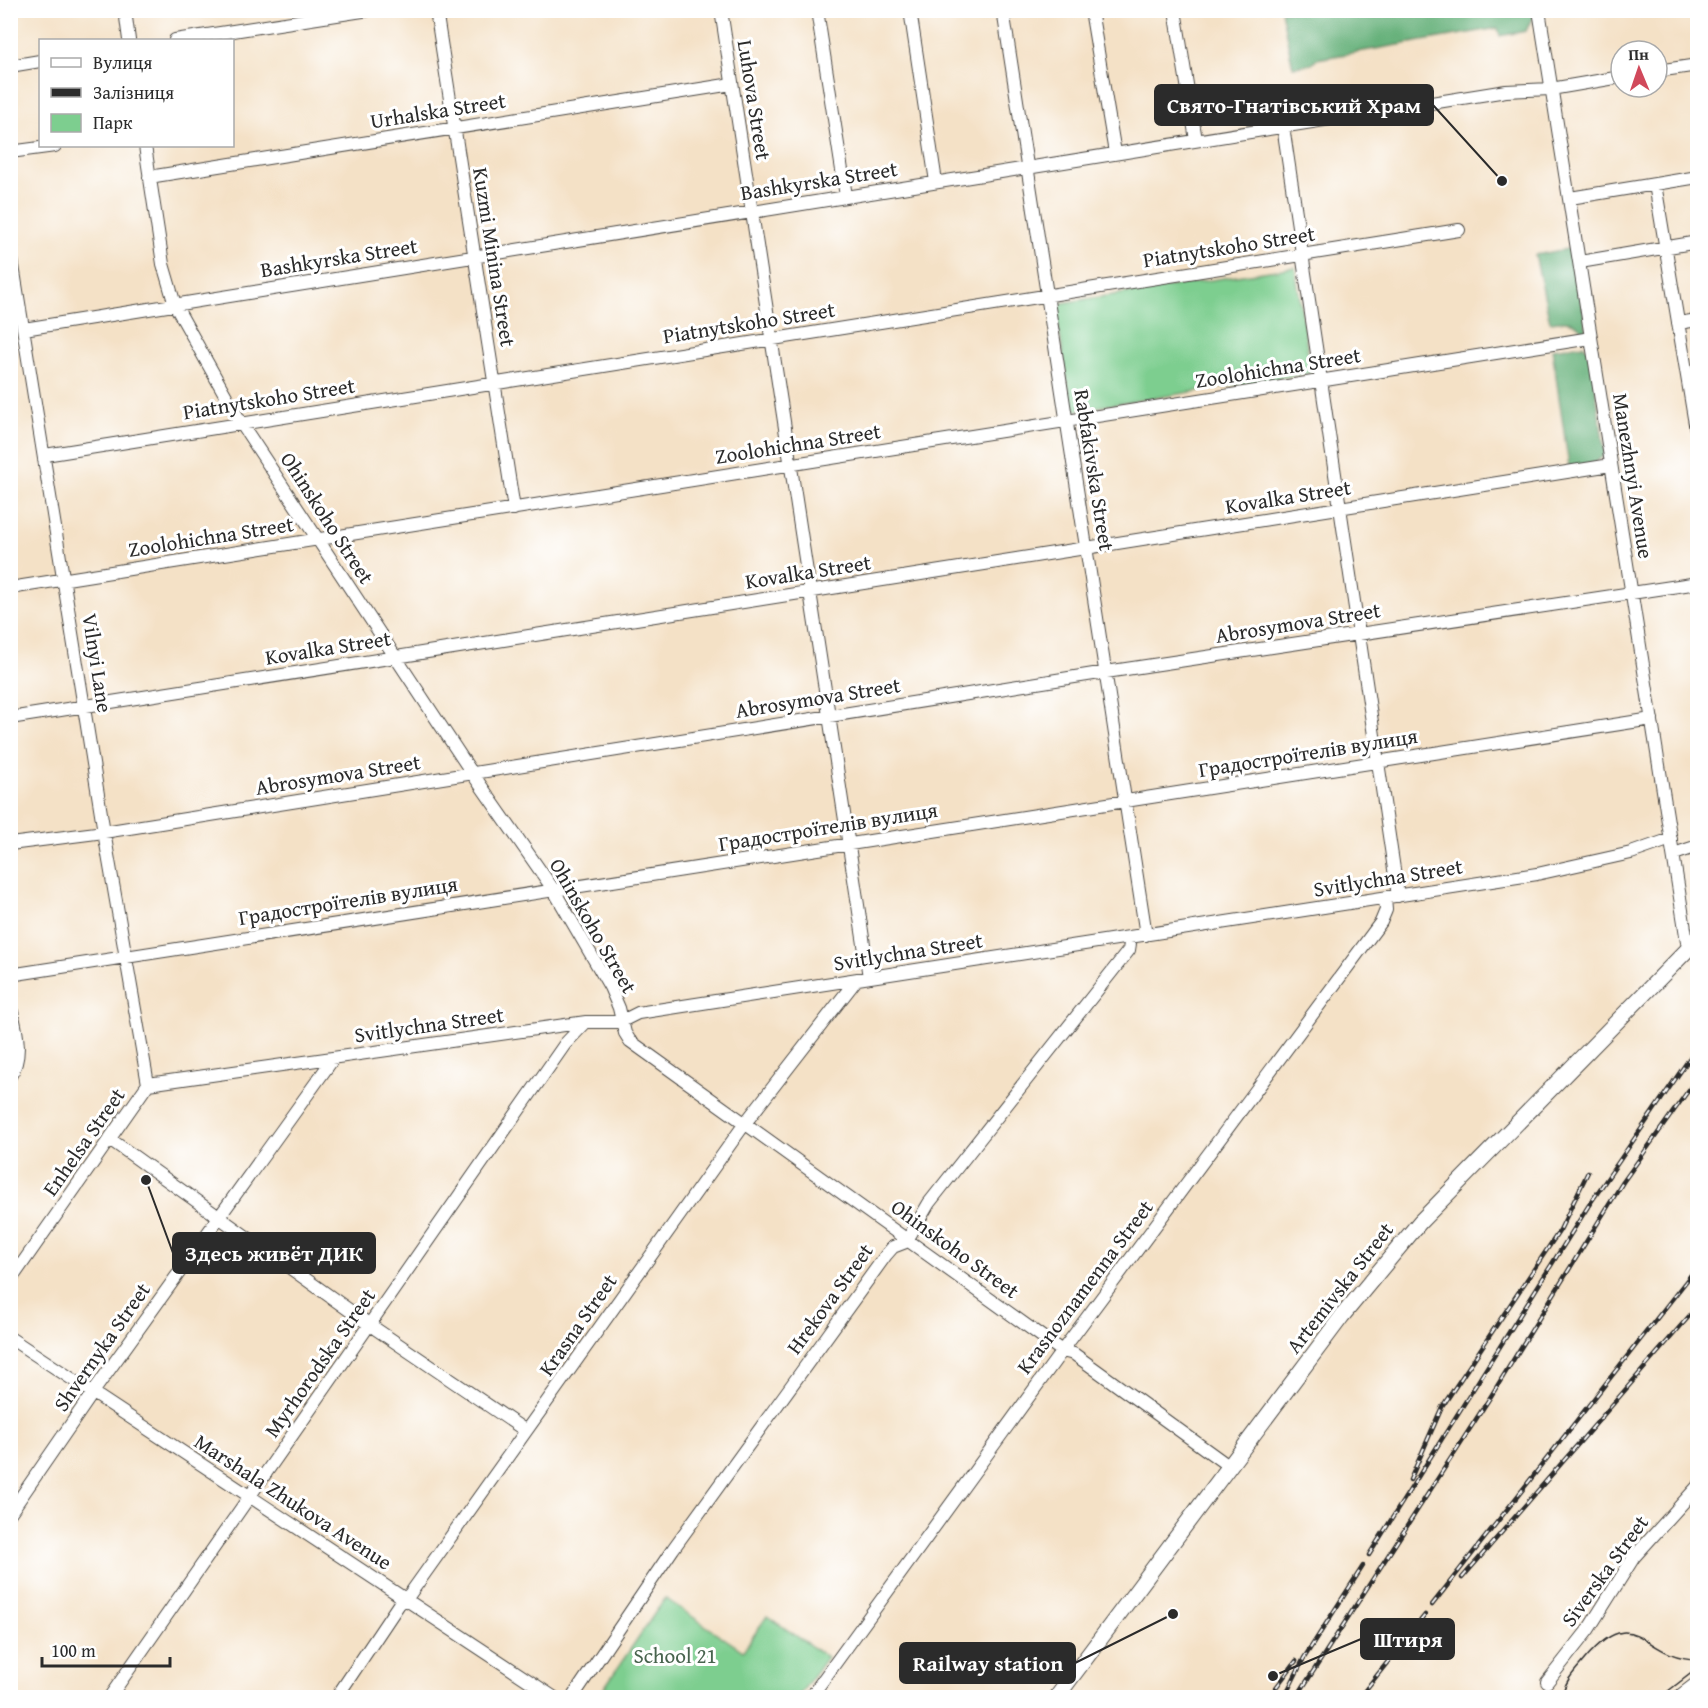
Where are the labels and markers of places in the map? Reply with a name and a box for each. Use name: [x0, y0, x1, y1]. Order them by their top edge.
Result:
callout: Свято-Гнатівський Храм: [1155, 85, 1433, 125]
callout: Здесь живёт ДИК: [173, 1233, 375, 1273]
callout: Штиря: [1361, 1619, 1454, 1659]
callout: Railway station: [900, 1643, 1075, 1683]

